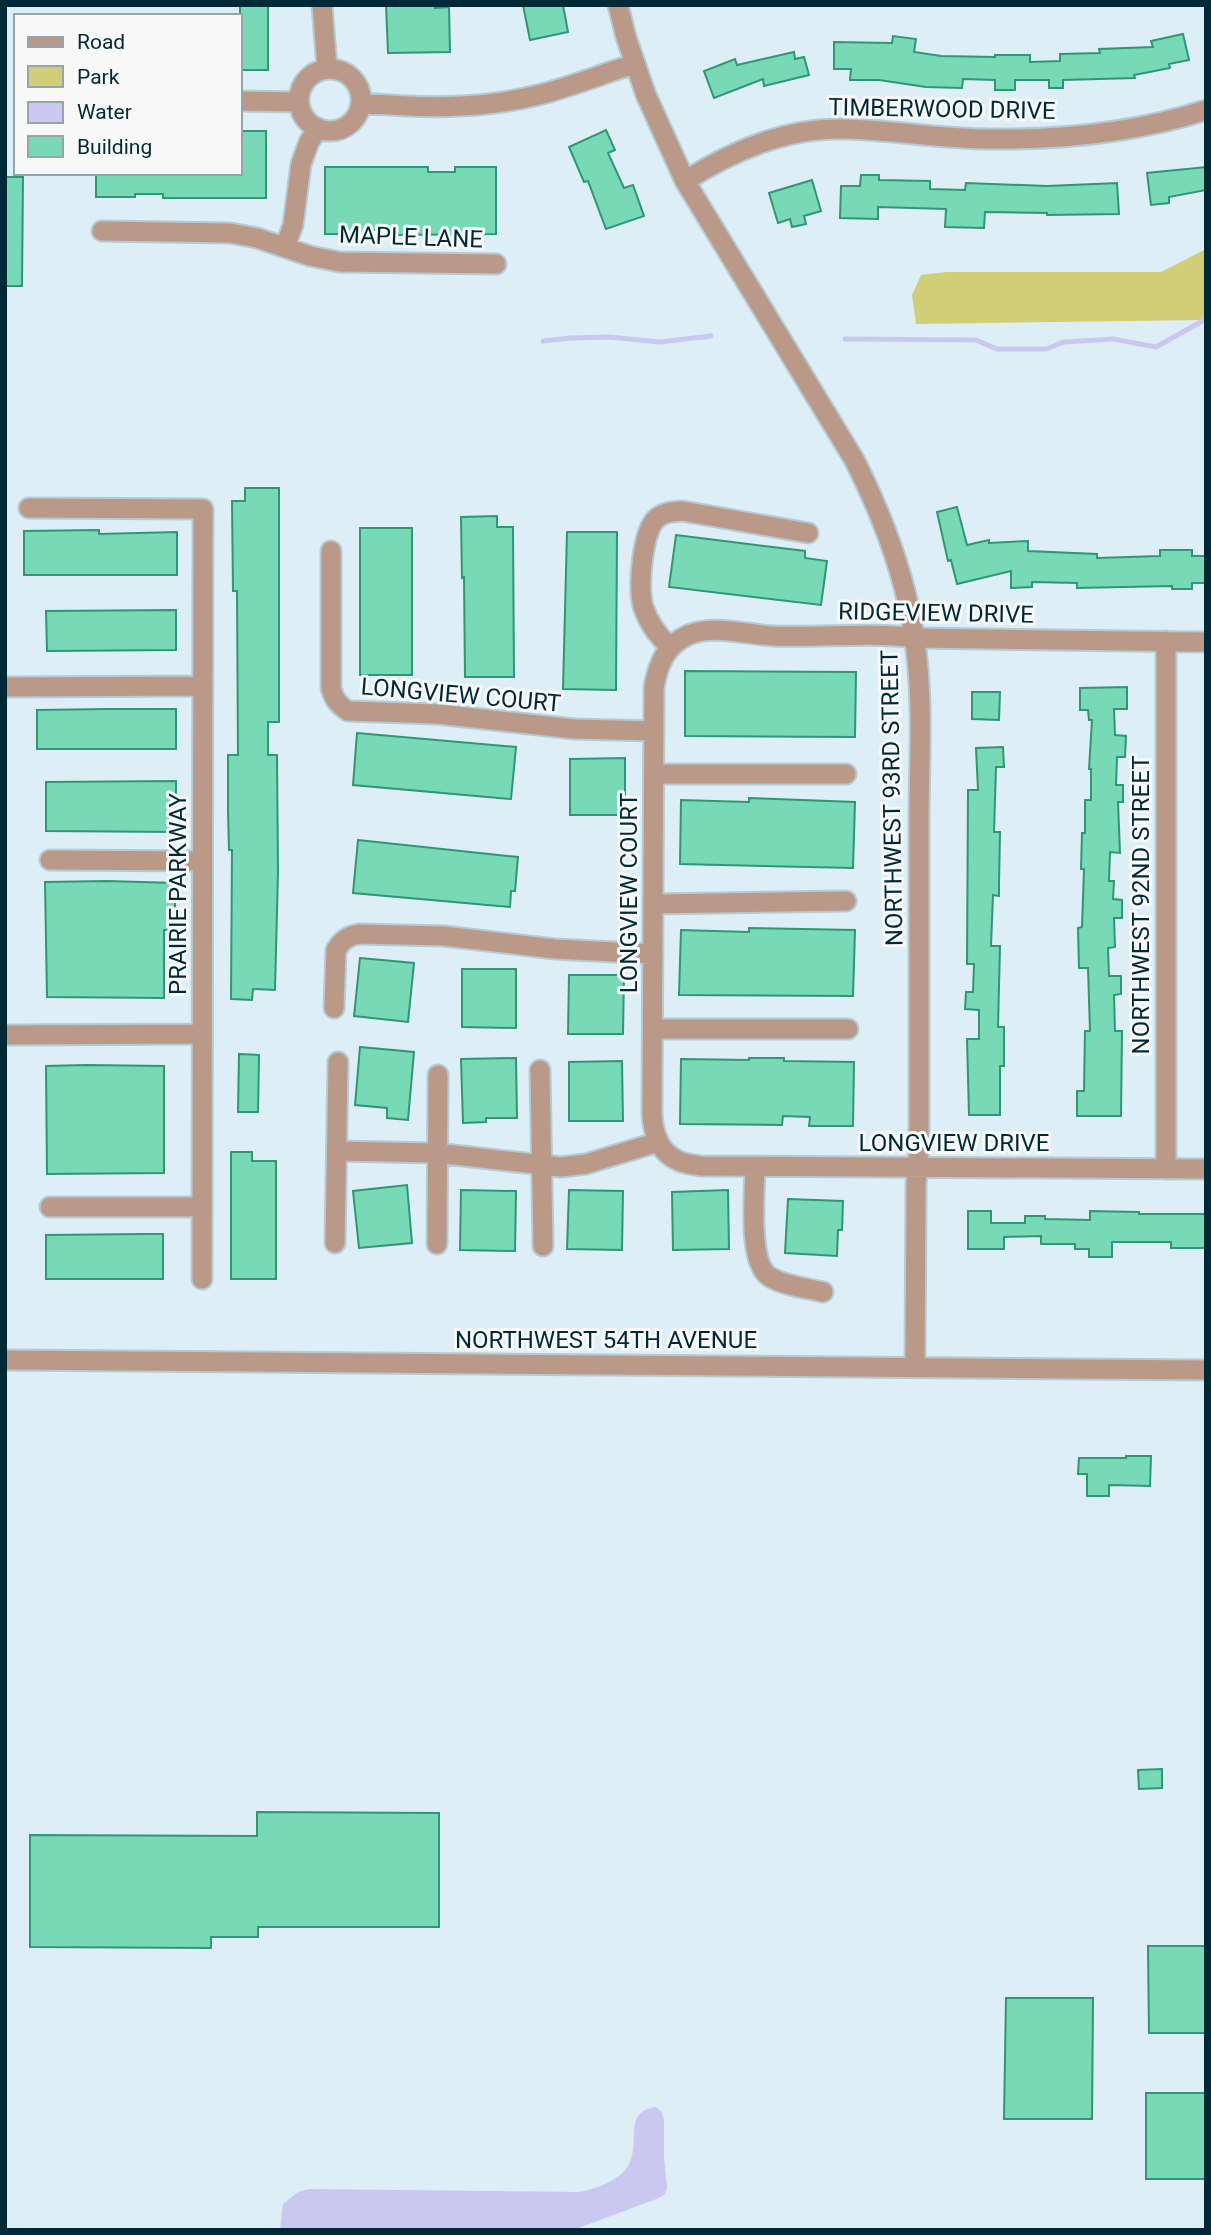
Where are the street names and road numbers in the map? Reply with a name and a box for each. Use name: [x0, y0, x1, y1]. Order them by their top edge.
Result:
street label: TIMBERWOOD DRIVE: [828, 93, 1056, 125]
street label: MAPLE LANE: [339, 220, 483, 254]
street label: RIDGEVIEW DRIVE: [838, 597, 1034, 629]
street label: NORTHWEST 93RD STREET: [875, 649, 909, 947]
street label: LONGVIEW COURT: [360, 672, 562, 718]
street label: NORTHWEST 92ND STREET: [1127, 756, 1155, 1054]
street label: PRAIRIE PARKWAY: [164, 793, 192, 995]
street label: LONGVIEW COURT: [615, 793, 643, 993]
street label: LONGVIEW DRIVE: [859, 1129, 1049, 1157]
street label: NORTHWEST 54TH AVENUE: [455, 1326, 757, 1354]

